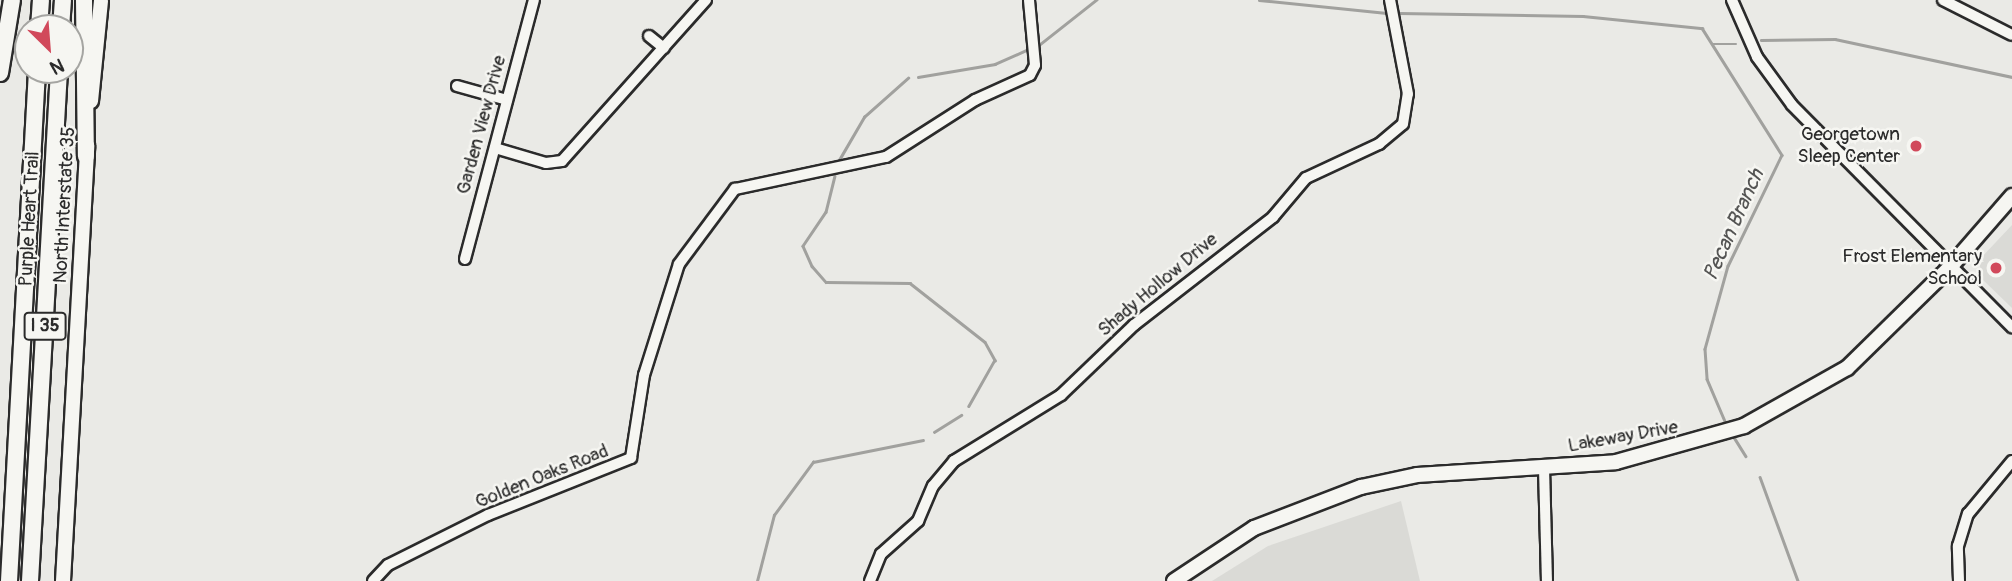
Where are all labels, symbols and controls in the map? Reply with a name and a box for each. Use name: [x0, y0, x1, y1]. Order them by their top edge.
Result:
north arrow: [14, 14, 84, 84]
text: N: [46, 53, 68, 80]
street label: Garden View Drive: [453, 53, 511, 197]
place label: Georgetown Sleep Center: [1797, 124, 1900, 168]
street label: North Interstate 35: [50, 126, 80, 284]
marker: Georgetown Sleep Center: [1906, 136, 1926, 156]
street label: Purple Heart Trail: [15, 151, 45, 287]
water label: Pecan Branch: [1698, 165, 1770, 285]
street label: Shady Hollow Drive: [1094, 228, 1222, 342]
place label: Frost Elementary School: [1842, 246, 1982, 290]
marker: Frost Elementary School: [1988, 260, 2004, 276]
road number: I 35: [22, 312, 68, 340]
street label: Lakeway Drive: [1566, 416, 1680, 458]
street label: Golden Oaks Road: [472, 440, 612, 514]

